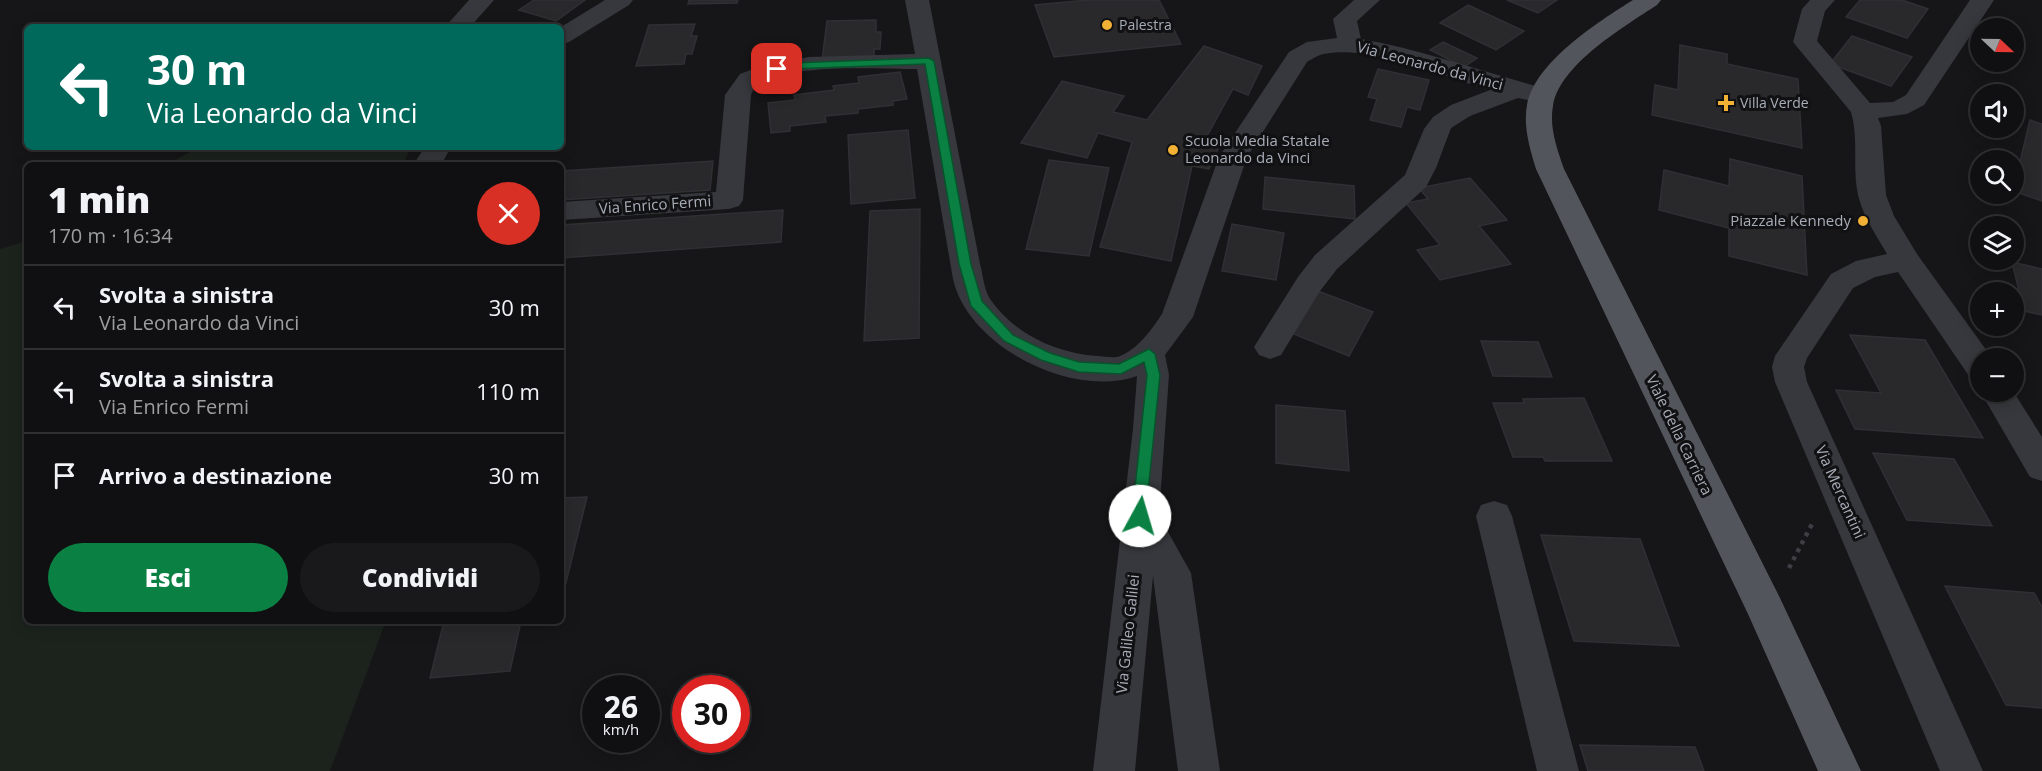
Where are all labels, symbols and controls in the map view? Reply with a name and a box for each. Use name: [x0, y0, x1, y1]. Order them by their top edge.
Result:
place label: Palestra: [1119, 15, 1172, 34]
marker: Palestra: [1100, 18, 1114, 32]
north arrow: [1970, 18, 2024, 72]
map controls: [1970, 18, 2024, 402]
street label: Via Leonardo da Vinci: [1355, 36, 1505, 94]
text: 30 m: [147, 40, 247, 97]
pin: [751, 43, 802, 94]
icon: left: [48, 48, 126, 126]
icon: arrive: [760, 52, 793, 85]
button: sound: [1970, 84, 2024, 138]
place label: Villa Verde: [1740, 93, 1809, 112]
text: Via Leonardo da Vinci: [147, 94, 418, 131]
marker: Villa Verde: [1717, 94, 1735, 112]
place label: Scuola Media Statale Leonardo da Vinci: [1185, 130, 1330, 167]
marker: Scuola Media Statale Leonardo da Vinci: [1166, 143, 1180, 157]
button: search: [1970, 150, 2024, 204]
text: 1 min: [48, 175, 150, 224]
button: close: [477, 182, 540, 245]
street label: Via Enrico Fermi: [598, 190, 712, 218]
place label: Piazzale Kennedy: [1730, 210, 1851, 230]
marker: Piazzale Kennedy: [1856, 214, 1870, 228]
button: layers: [1970, 216, 2024, 270]
text: 170 m · 16:34: [48, 222, 173, 249]
text: Svolta a sinistra: [99, 279, 274, 309]
button: +: [1970, 282, 2024, 336]
icon: left: [48, 291, 81, 324]
text: 30 m: [489, 292, 540, 322]
text: Via Leonardo da Vinci: [99, 309, 299, 336]
button: −: [1970, 348, 2024, 402]
text: Svolta a sinistra: [99, 363, 274, 393]
street label: Viale della Carriera: [1642, 371, 1718, 498]
icon: left: [48, 375, 81, 408]
text: 110 m: [476, 376, 540, 406]
text: Via Enrico Fermi: [99, 393, 249, 420]
street label: Via Mercantini: [1811, 442, 1870, 541]
icon: arrive: [48, 459, 81, 492]
text: Arrivo a destinazione: [99, 460, 332, 490]
text: 30 m: [489, 460, 540, 490]
position arrow: [1108, 484, 1172, 548]
button: Esci: [48, 543, 288, 612]
button: Condividi: [300, 543, 540, 612]
street label: Via Galileo Galilei: [1111, 573, 1143, 694]
speed limit sign: 30: [672, 675, 750, 753]
text: 26: [604, 686, 638, 727]
text: km/h: [603, 719, 639, 739]

